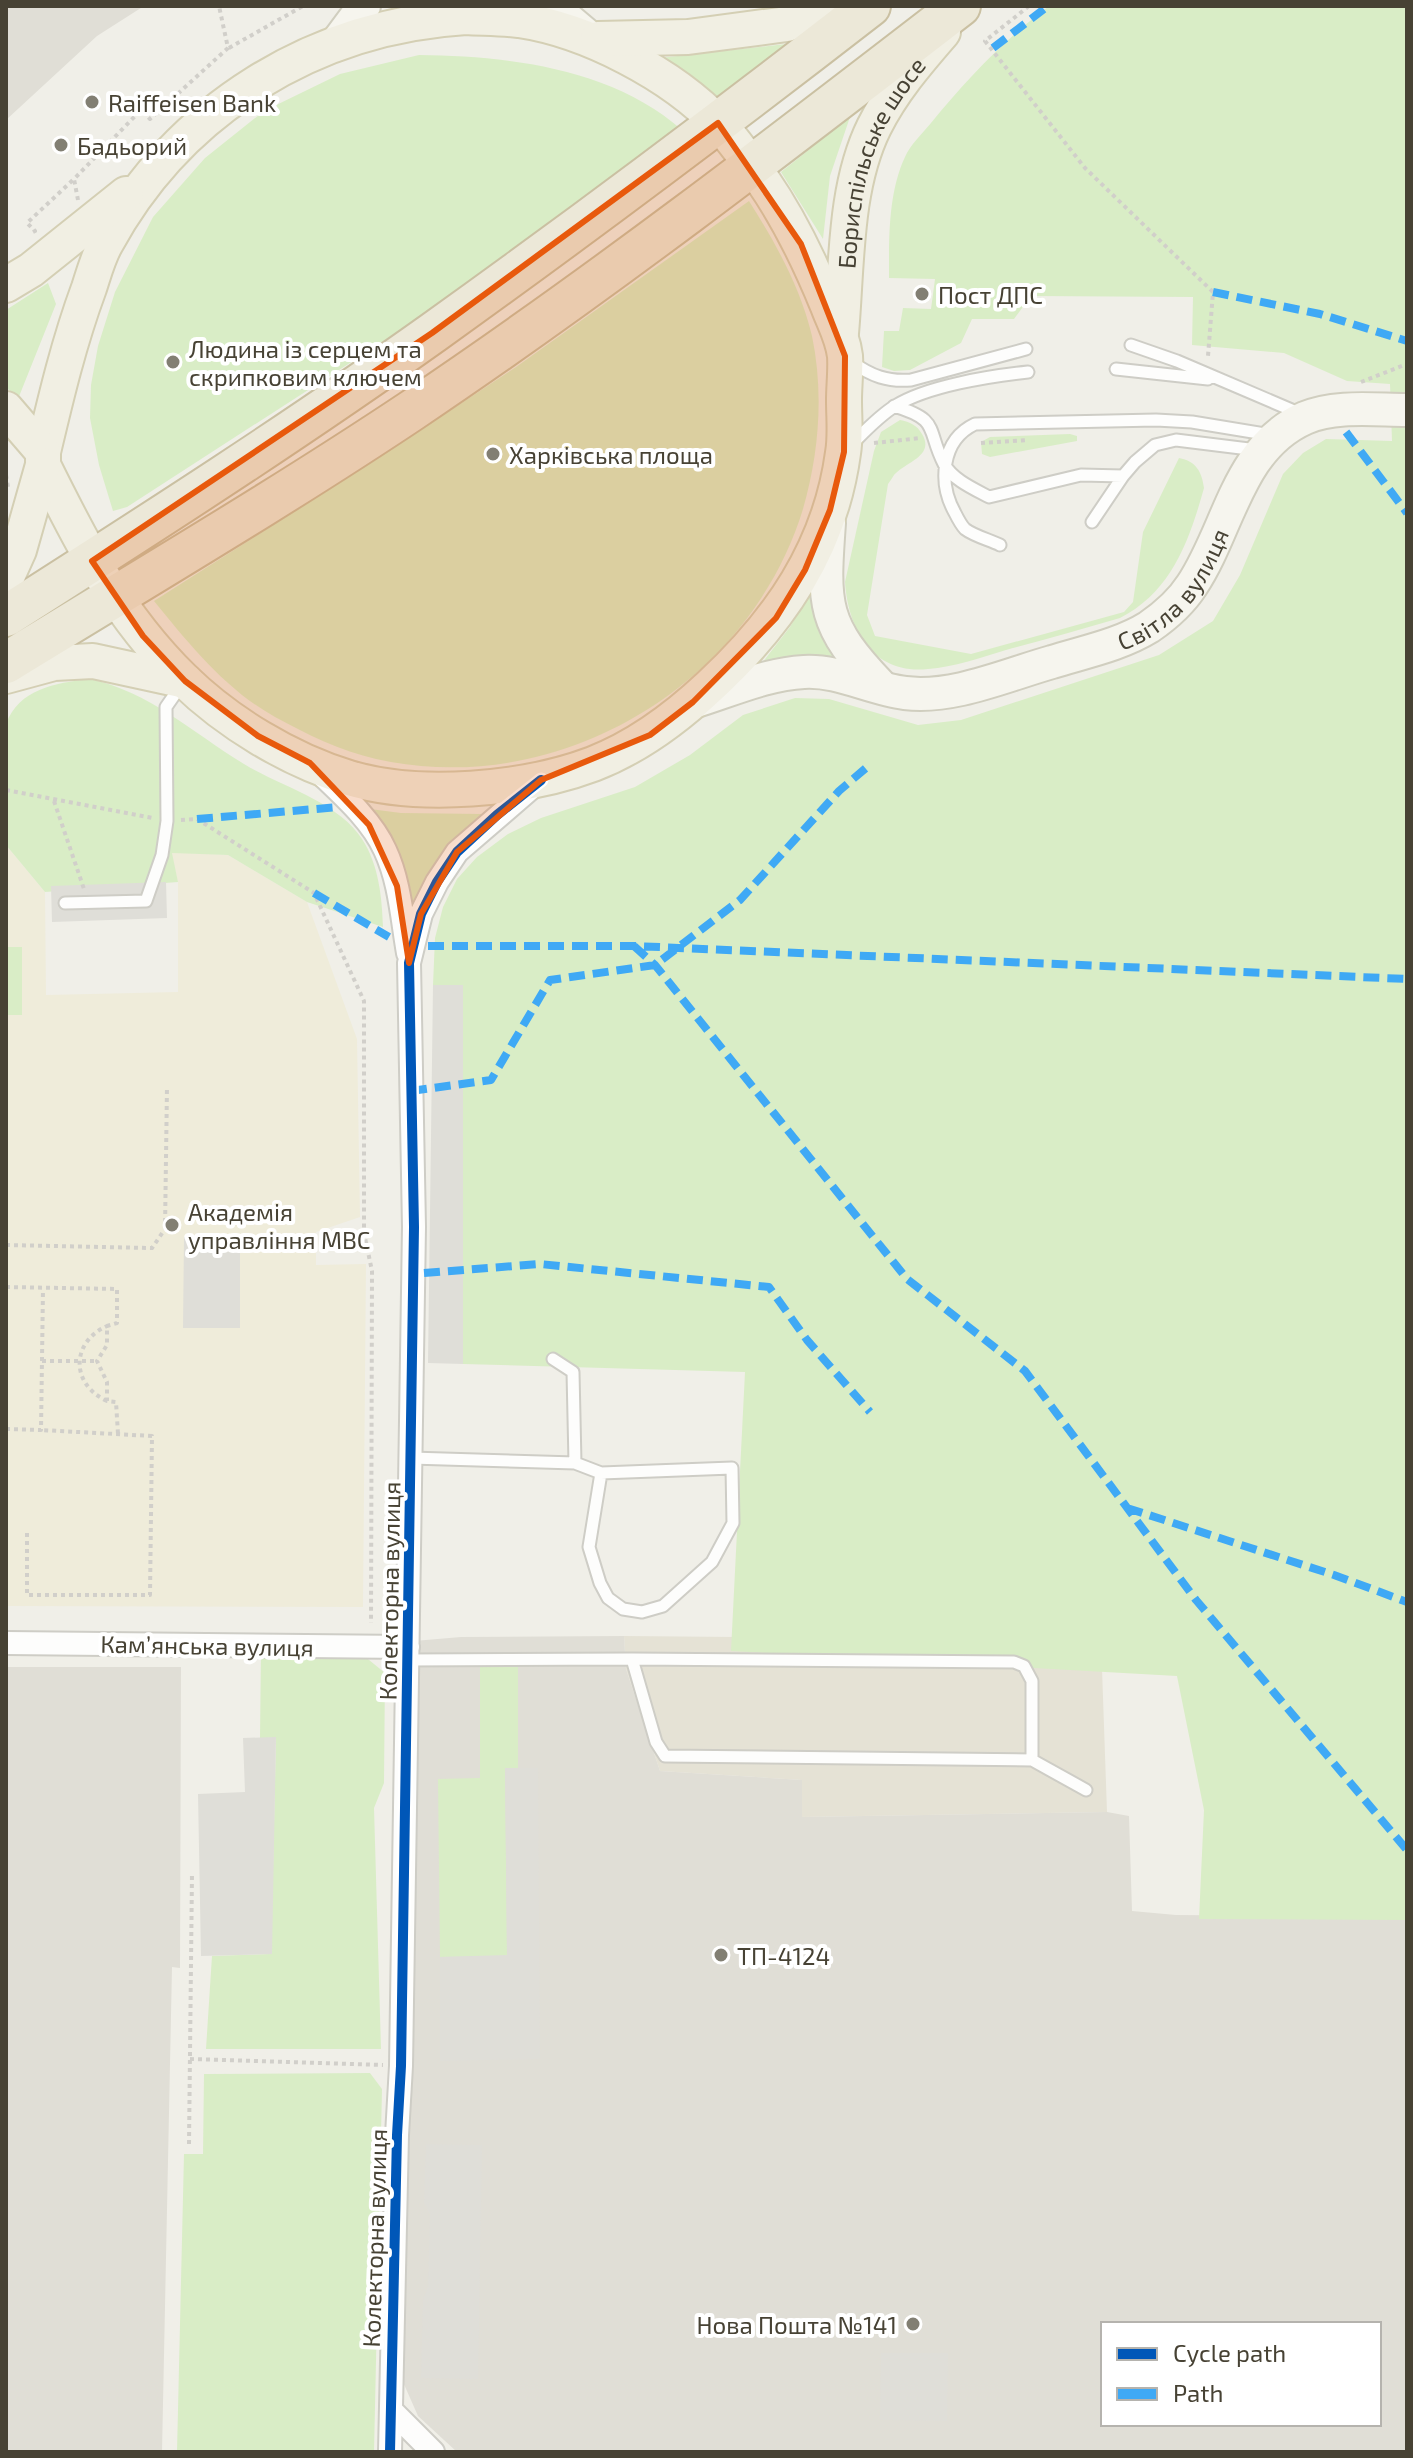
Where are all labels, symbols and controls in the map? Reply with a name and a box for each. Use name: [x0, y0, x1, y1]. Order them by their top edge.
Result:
street label: Бориспільське шосе: [831, 51, 931, 269]
place label: Raiffeisen Bank: [108, 88, 276, 117]
marker: Raiffeisen Bank: [83, 93, 101, 111]
place label: Бадьорий: [77, 131, 187, 160]
marker: Бадьорий: [52, 136, 70, 154]
place label: Пост ДПС: [938, 280, 1043, 309]
marker: Пост ДПС: [913, 285, 931, 303]
place label: Людина із серцем та скрипковим ключем: [189, 334, 422, 391]
marker: Людина із серцем та скрипковим ключем: [164, 353, 182, 371]
place label: Харківська площа: [509, 440, 713, 469]
marker: Харківська площа: [484, 445, 502, 463]
street label: Світла вулиця: [1113, 524, 1234, 655]
place label: Академія управління МВС: [188, 1197, 371, 1255]
marker: Академія управління МВС: [163, 1216, 181, 1234]
street label: Колекторна вулиця: [373, 1481, 406, 1701]
street label: Камʼянська вулиця: [100, 1629, 314, 1662]
place label: ТП-4124: [737, 1941, 830, 1970]
marker: ТП-4124: [712, 1946, 730, 1964]
street label: Колекторна вулиця: [356, 2128, 393, 2348]
place label: Нова Пошта №141: [696, 2310, 897, 2339]
marker: Нова Пошта №141: [904, 2315, 922, 2333]
legend: [1101, 2322, 1381, 2426]
text: Cycle path: [1173, 2338, 1286, 2367]
text: Path: [1173, 2378, 1223, 2407]

